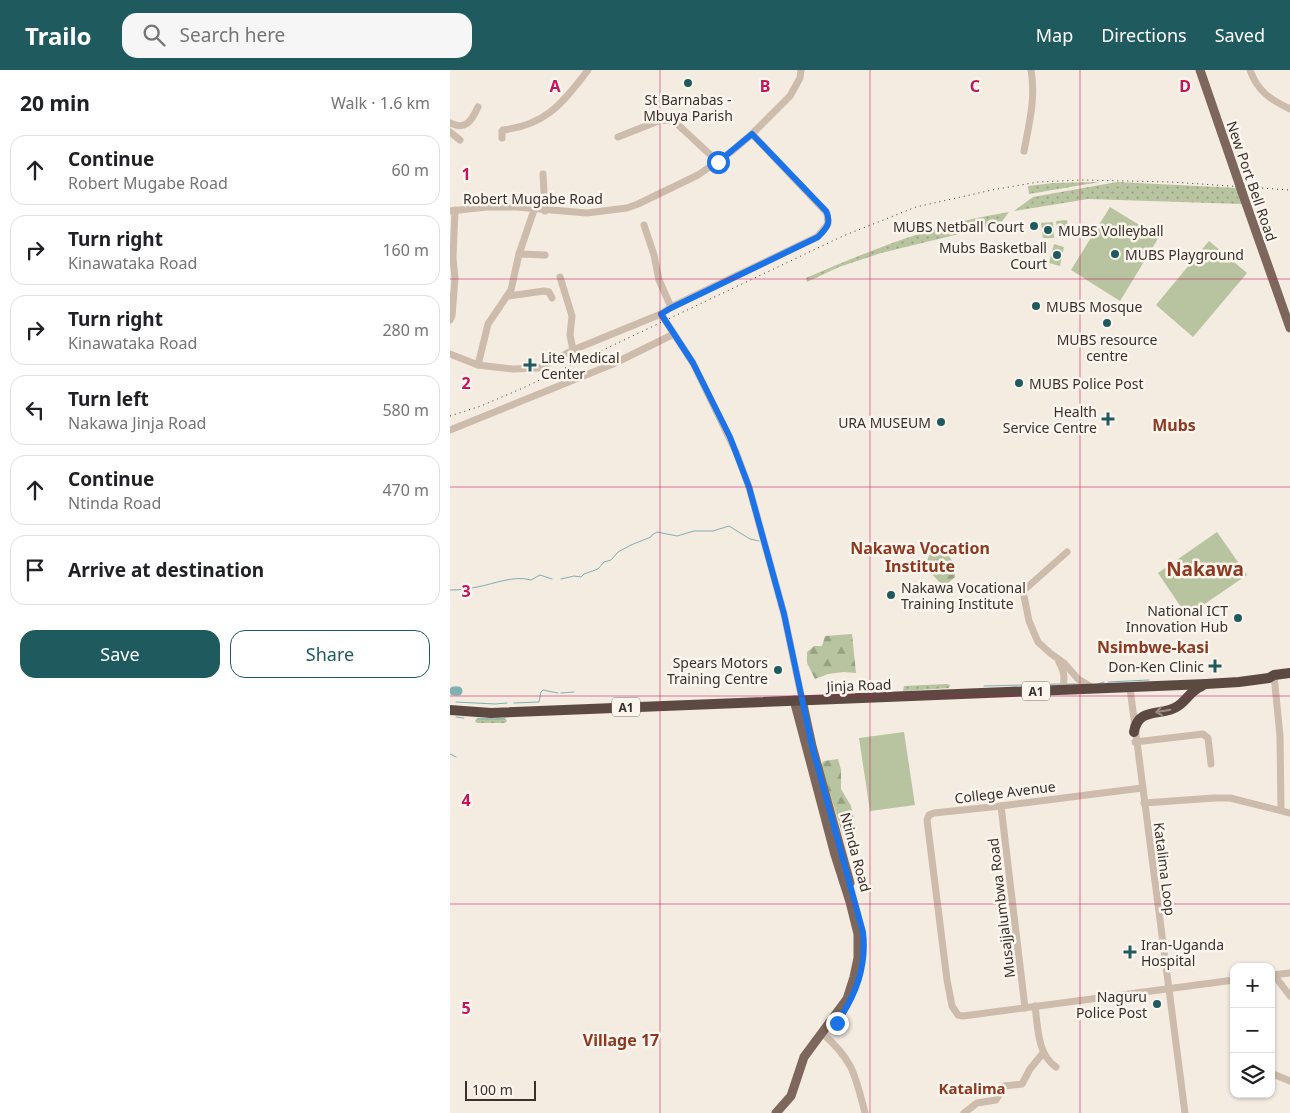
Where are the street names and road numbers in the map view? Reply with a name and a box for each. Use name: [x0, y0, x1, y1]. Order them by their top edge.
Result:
street label: New Port Bell Road: [1223, 118, 1281, 244]
street label: Robert Mugabe Road: [463, 189, 603, 208]
street label: Jinja Road: [824, 674, 892, 696]
road number: A1: [1022, 682, 1050, 700]
road number: A1: [612, 698, 640, 716]
street label: College Avenue: [953, 776, 1057, 808]
street label: Ntinda Road: [836, 810, 876, 894]
street label: Katalima Loop: [1150, 821, 1180, 917]
street label: Musajjalumbwa Road: [983, 837, 1019, 979]

